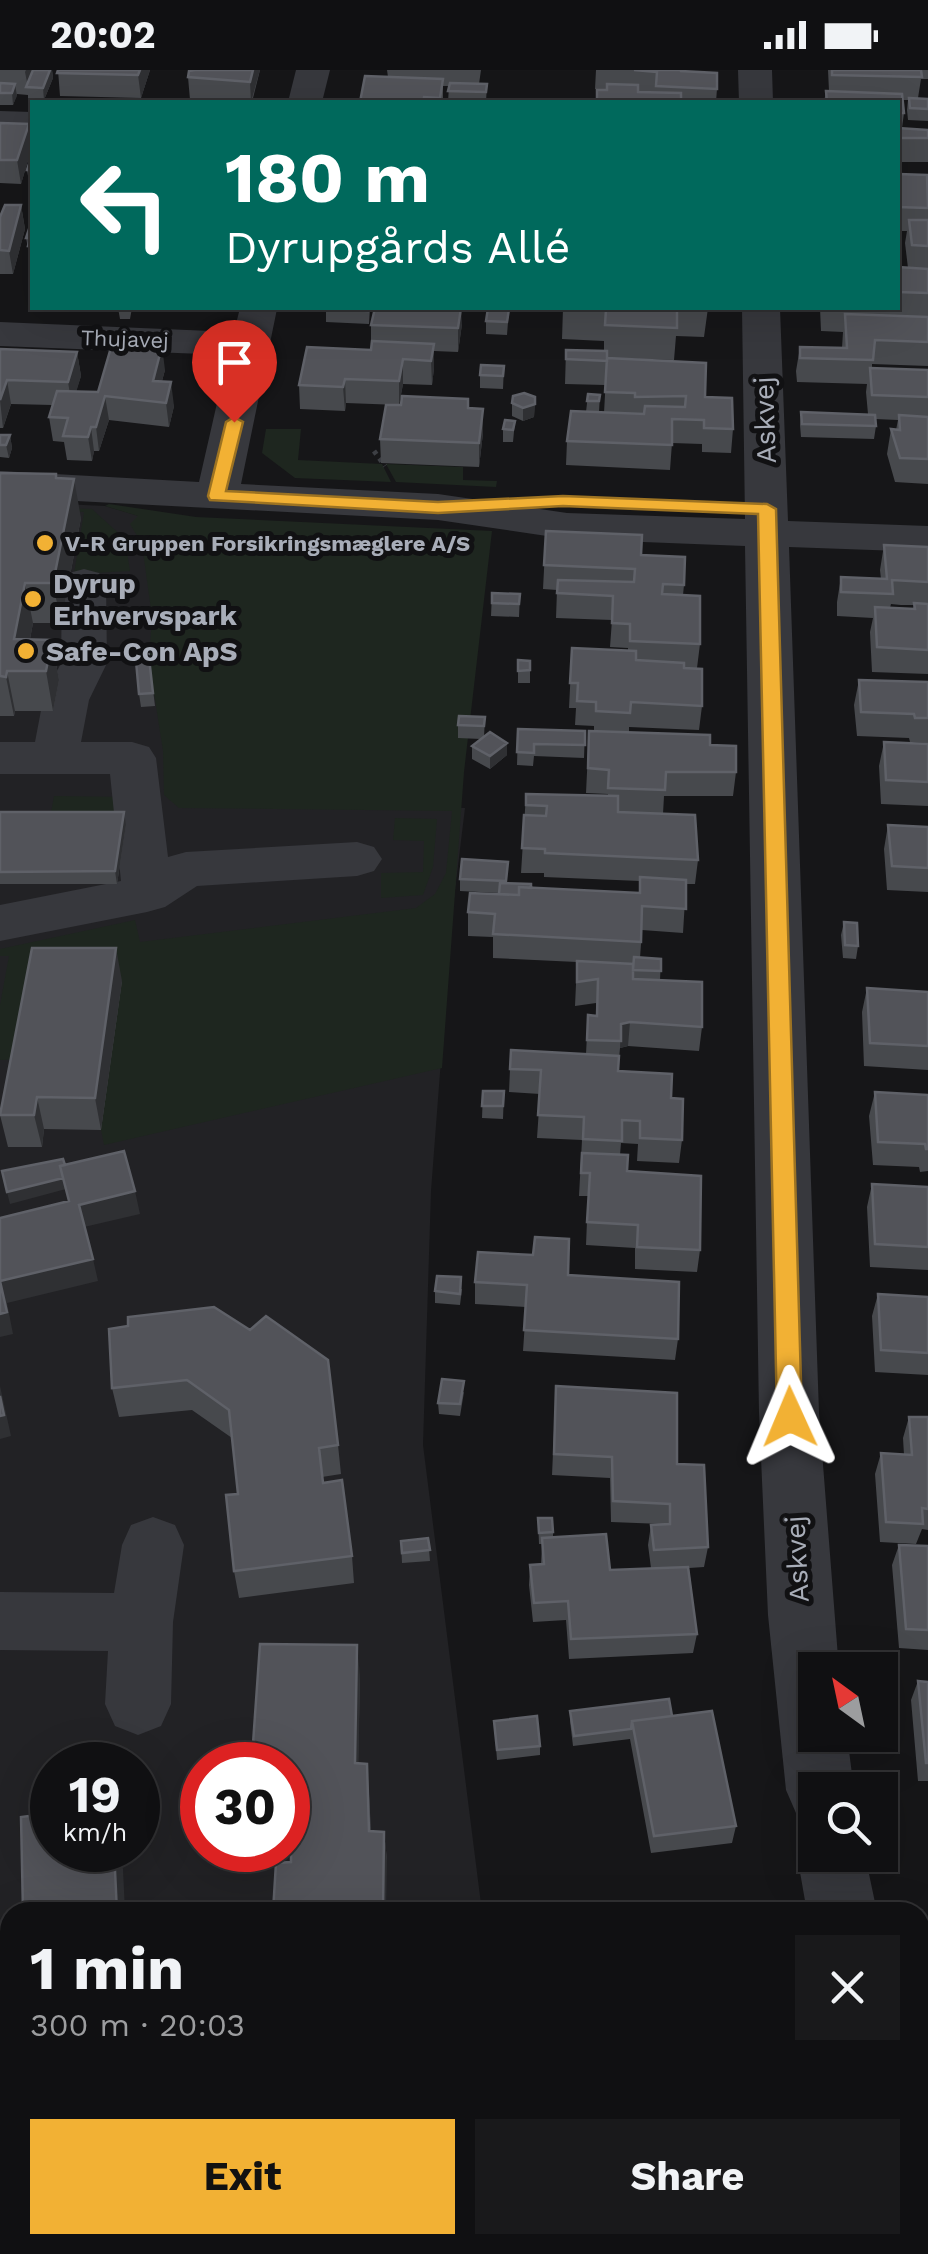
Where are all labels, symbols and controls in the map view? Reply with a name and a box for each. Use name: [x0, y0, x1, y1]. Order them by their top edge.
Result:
text: 20:02: [50, 13, 156, 57]
text: 180 m: [225, 137, 430, 219]
icon: left: [60, 140, 190, 270]
text: Dyrupgårds Allé: [225, 221, 571, 274]
pin: [192, 320, 277, 423]
street label: Thujavej: [81, 325, 169, 353]
icon: arrive: [207, 335, 262, 390]
street label: Askvej: [747, 376, 783, 464]
place label: V-R Gruppen Forsikringsmæglere A/S: [65, 531, 470, 556]
marker: V-R Gruppen Forsikringsmæglere A/S: [34, 532, 56, 554]
place label: Dyrup Erhvervspark: [53, 567, 237, 632]
marker: Dyrup Erhvervspark: [22, 588, 44, 610]
place label: Safe-Con ApS: [46, 635, 238, 668]
marker: Safe-Con ApS: [15, 640, 37, 662]
position arrow: [738, 1365, 842, 1469]
street label: Askvej: [778, 1515, 816, 1603]
north arrow: [798, 1652, 898, 1752]
map controls: [798, 1652, 898, 1872]
speed limit sign: 30: [180, 1742, 310, 1872]
text: 19: [69, 1765, 121, 1824]
button: search: [798, 1772, 898, 1872]
text: km/h: [63, 1818, 127, 1847]
text: 1 min: [30, 1933, 184, 2004]
button: close: [795, 1935, 900, 2040]
text: 300 m · 20:03: [30, 2006, 245, 2044]
button: Exit: [30, 2119, 455, 2234]
button: Share: [475, 2119, 900, 2234]

